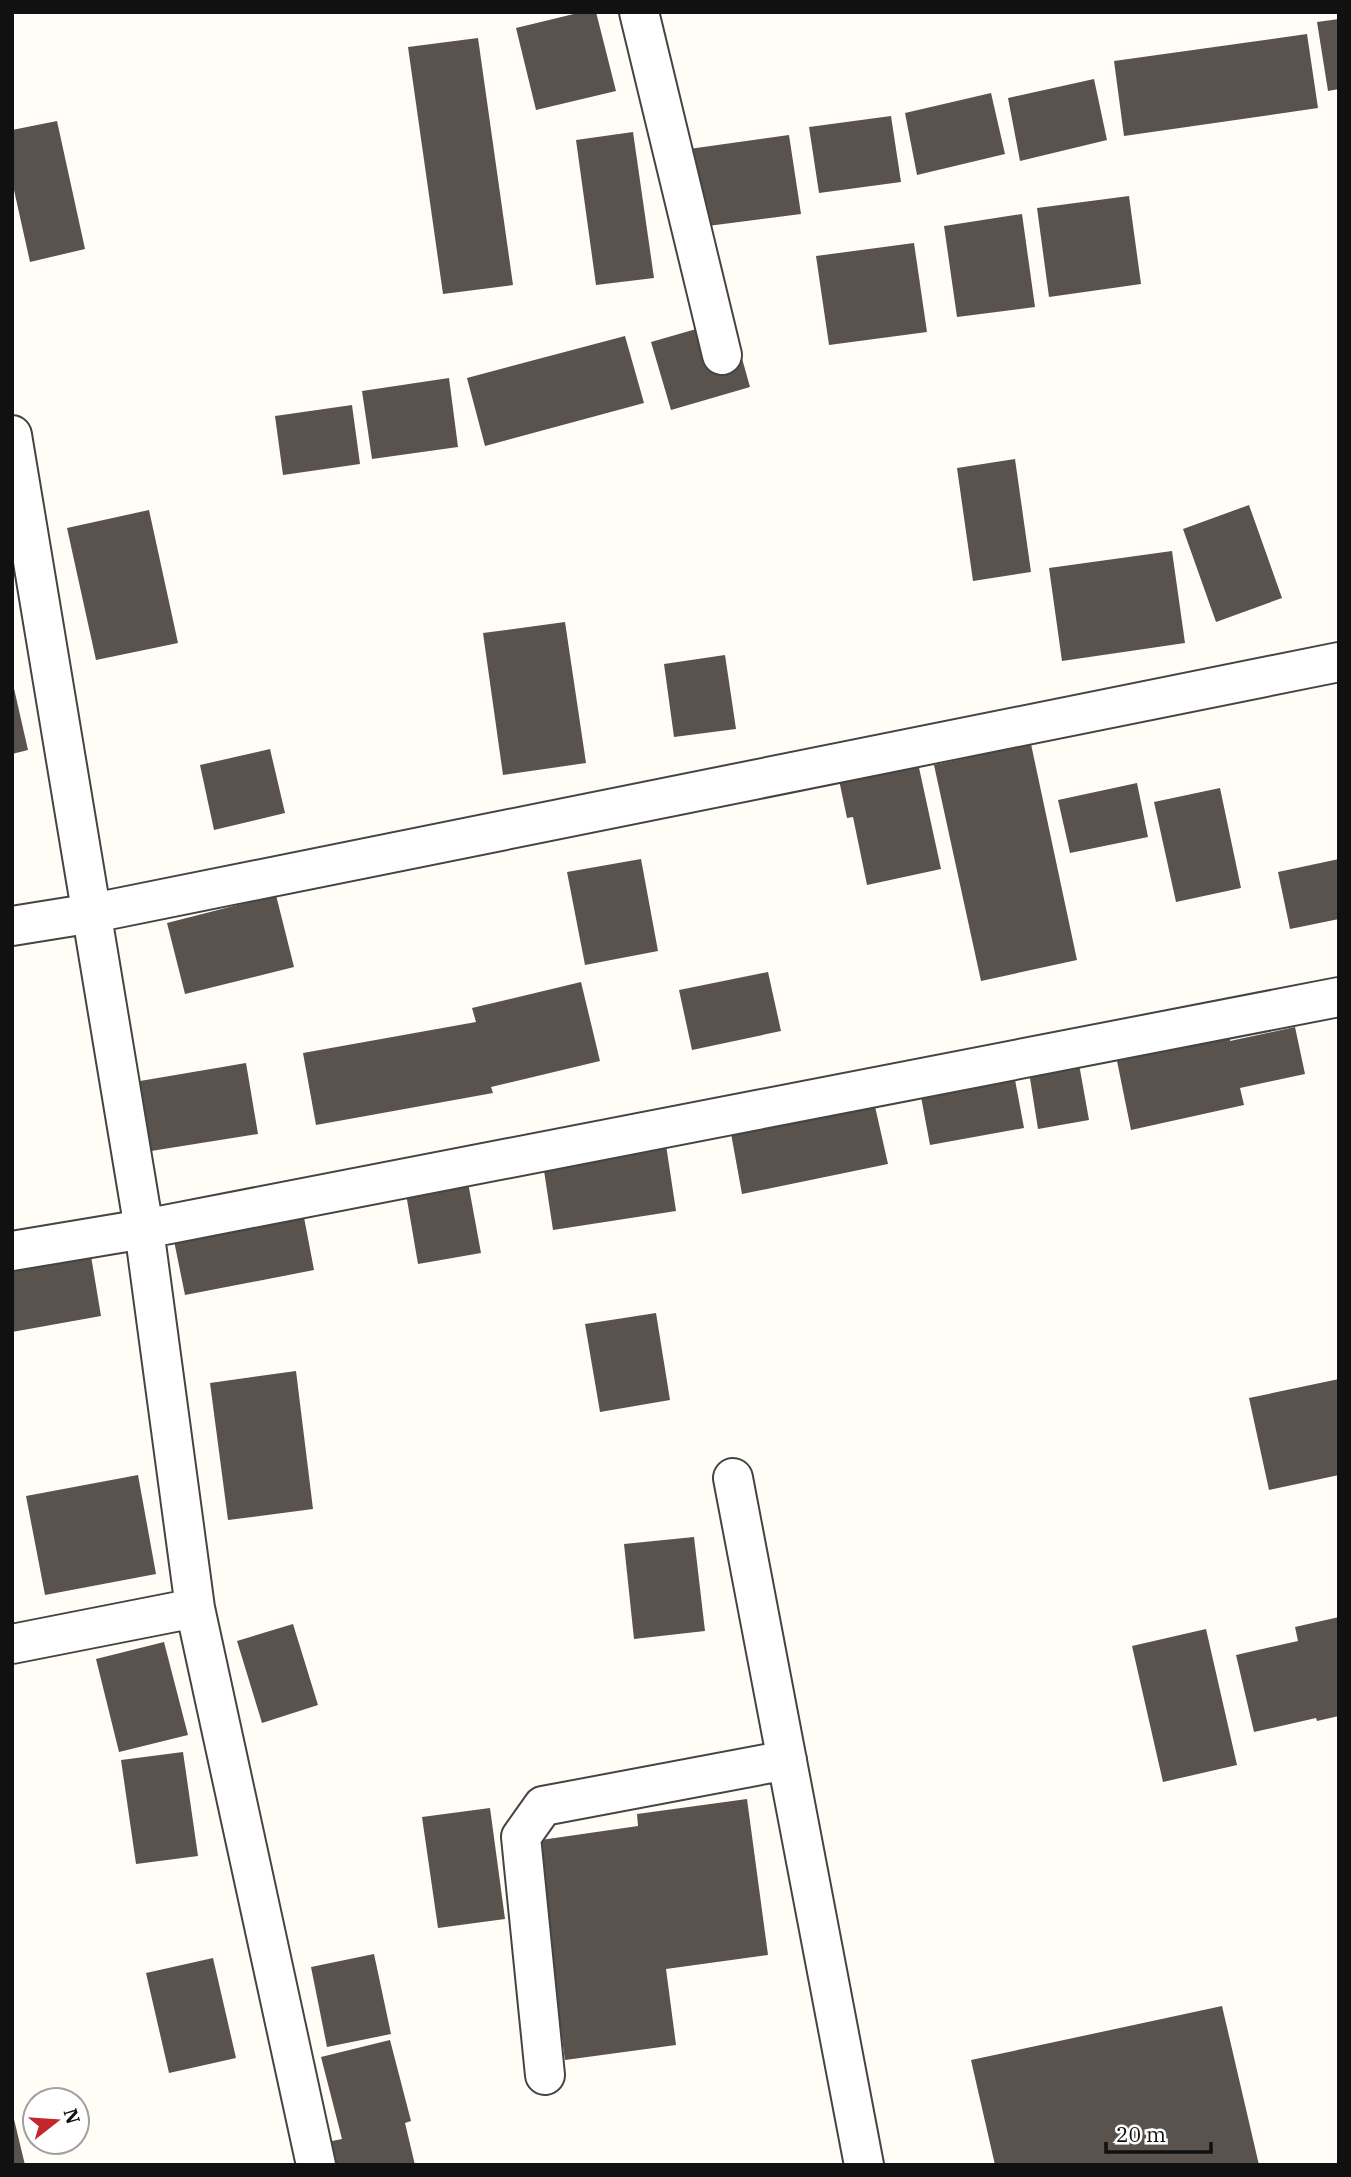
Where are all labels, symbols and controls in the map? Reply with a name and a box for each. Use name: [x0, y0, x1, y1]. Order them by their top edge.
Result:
north arrow: [21, 2086, 91, 2156]
text: N: [59, 2105, 86, 2127]
scale bar: [1106, 2110, 1211, 2154]
text: 20 m: [1116, 2120, 1166, 2148]

